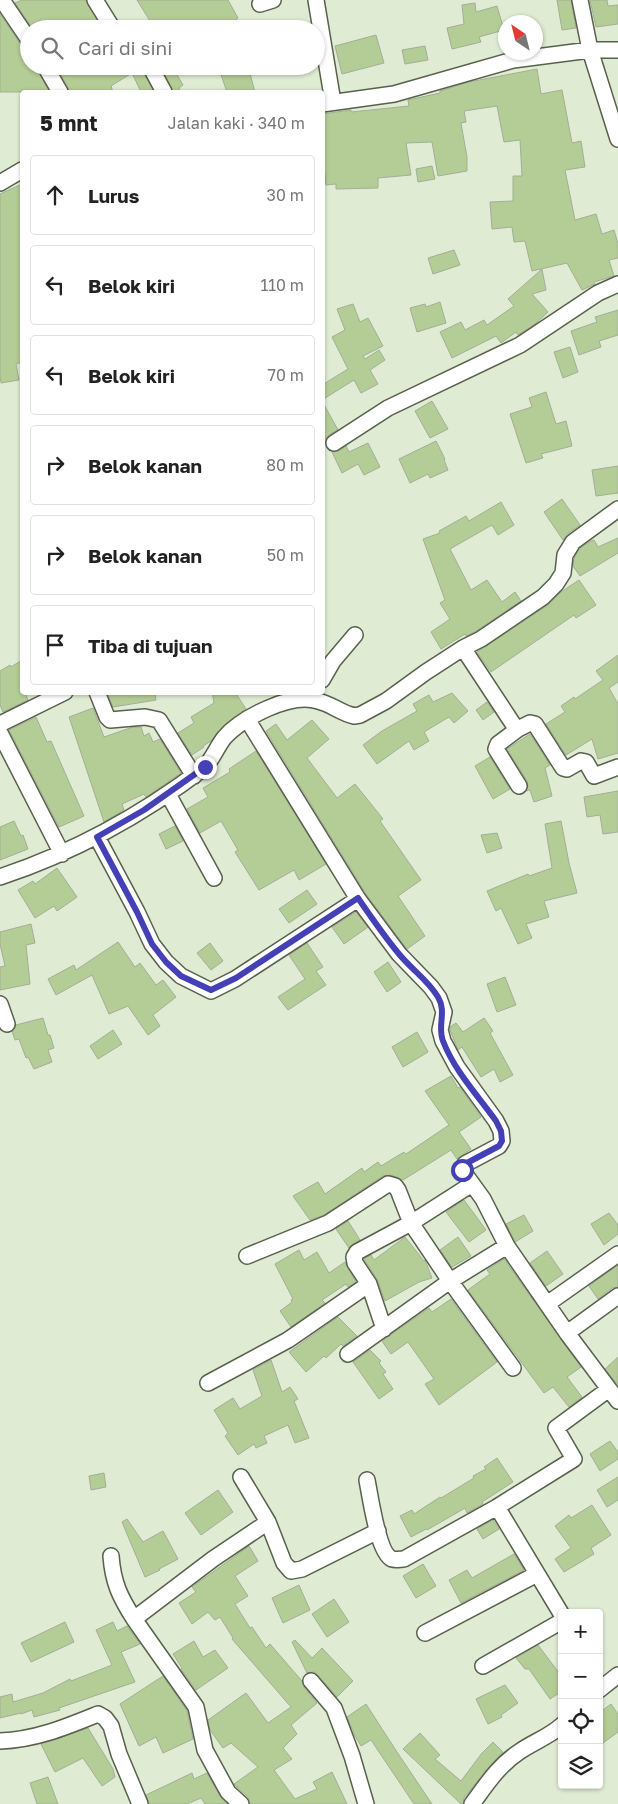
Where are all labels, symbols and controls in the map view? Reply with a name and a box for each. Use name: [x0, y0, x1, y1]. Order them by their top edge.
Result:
north arrow: [498, 15, 543, 60]
search box: [20, 20, 325, 75]
icon: search: [38, 34, 66, 62]
text: Cari di sini: [78, 36, 172, 59]
text: 5 mnt: [40, 110, 98, 136]
text: Jalan kaki · 340 m: [168, 113, 305, 133]
icon: ahead: [41, 181, 69, 209]
text: Lurus: [88, 184, 139, 207]
text: 30 m: [267, 185, 304, 205]
icon: left: [41, 271, 69, 299]
text: Belok kiri: [88, 274, 175, 297]
text: 110 m: [260, 275, 304, 295]
icon: left: [41, 361, 69, 389]
text: Belok kiri: [88, 364, 175, 387]
text: 70 m: [267, 365, 304, 385]
icon: right: [41, 451, 69, 479]
text: Belok kanan: [88, 454, 202, 477]
text: 80 m: [266, 455, 304, 475]
icon: right: [41, 541, 69, 569]
text: Belok kanan: [88, 544, 202, 567]
text: 50 m: [267, 545, 304, 565]
icon: arrive: [41, 631, 69, 659]
text: Tiba di tujuan: [88, 634, 213, 657]
route end: [194, 756, 217, 779]
route start: [451, 1159, 474, 1182]
map controls: [558, 1609, 603, 1789]
button: +: [558, 1609, 603, 1654]
button: −: [558, 1654, 603, 1699]
button: locate: [558, 1699, 603, 1744]
button: layers: [558, 1744, 603, 1789]

